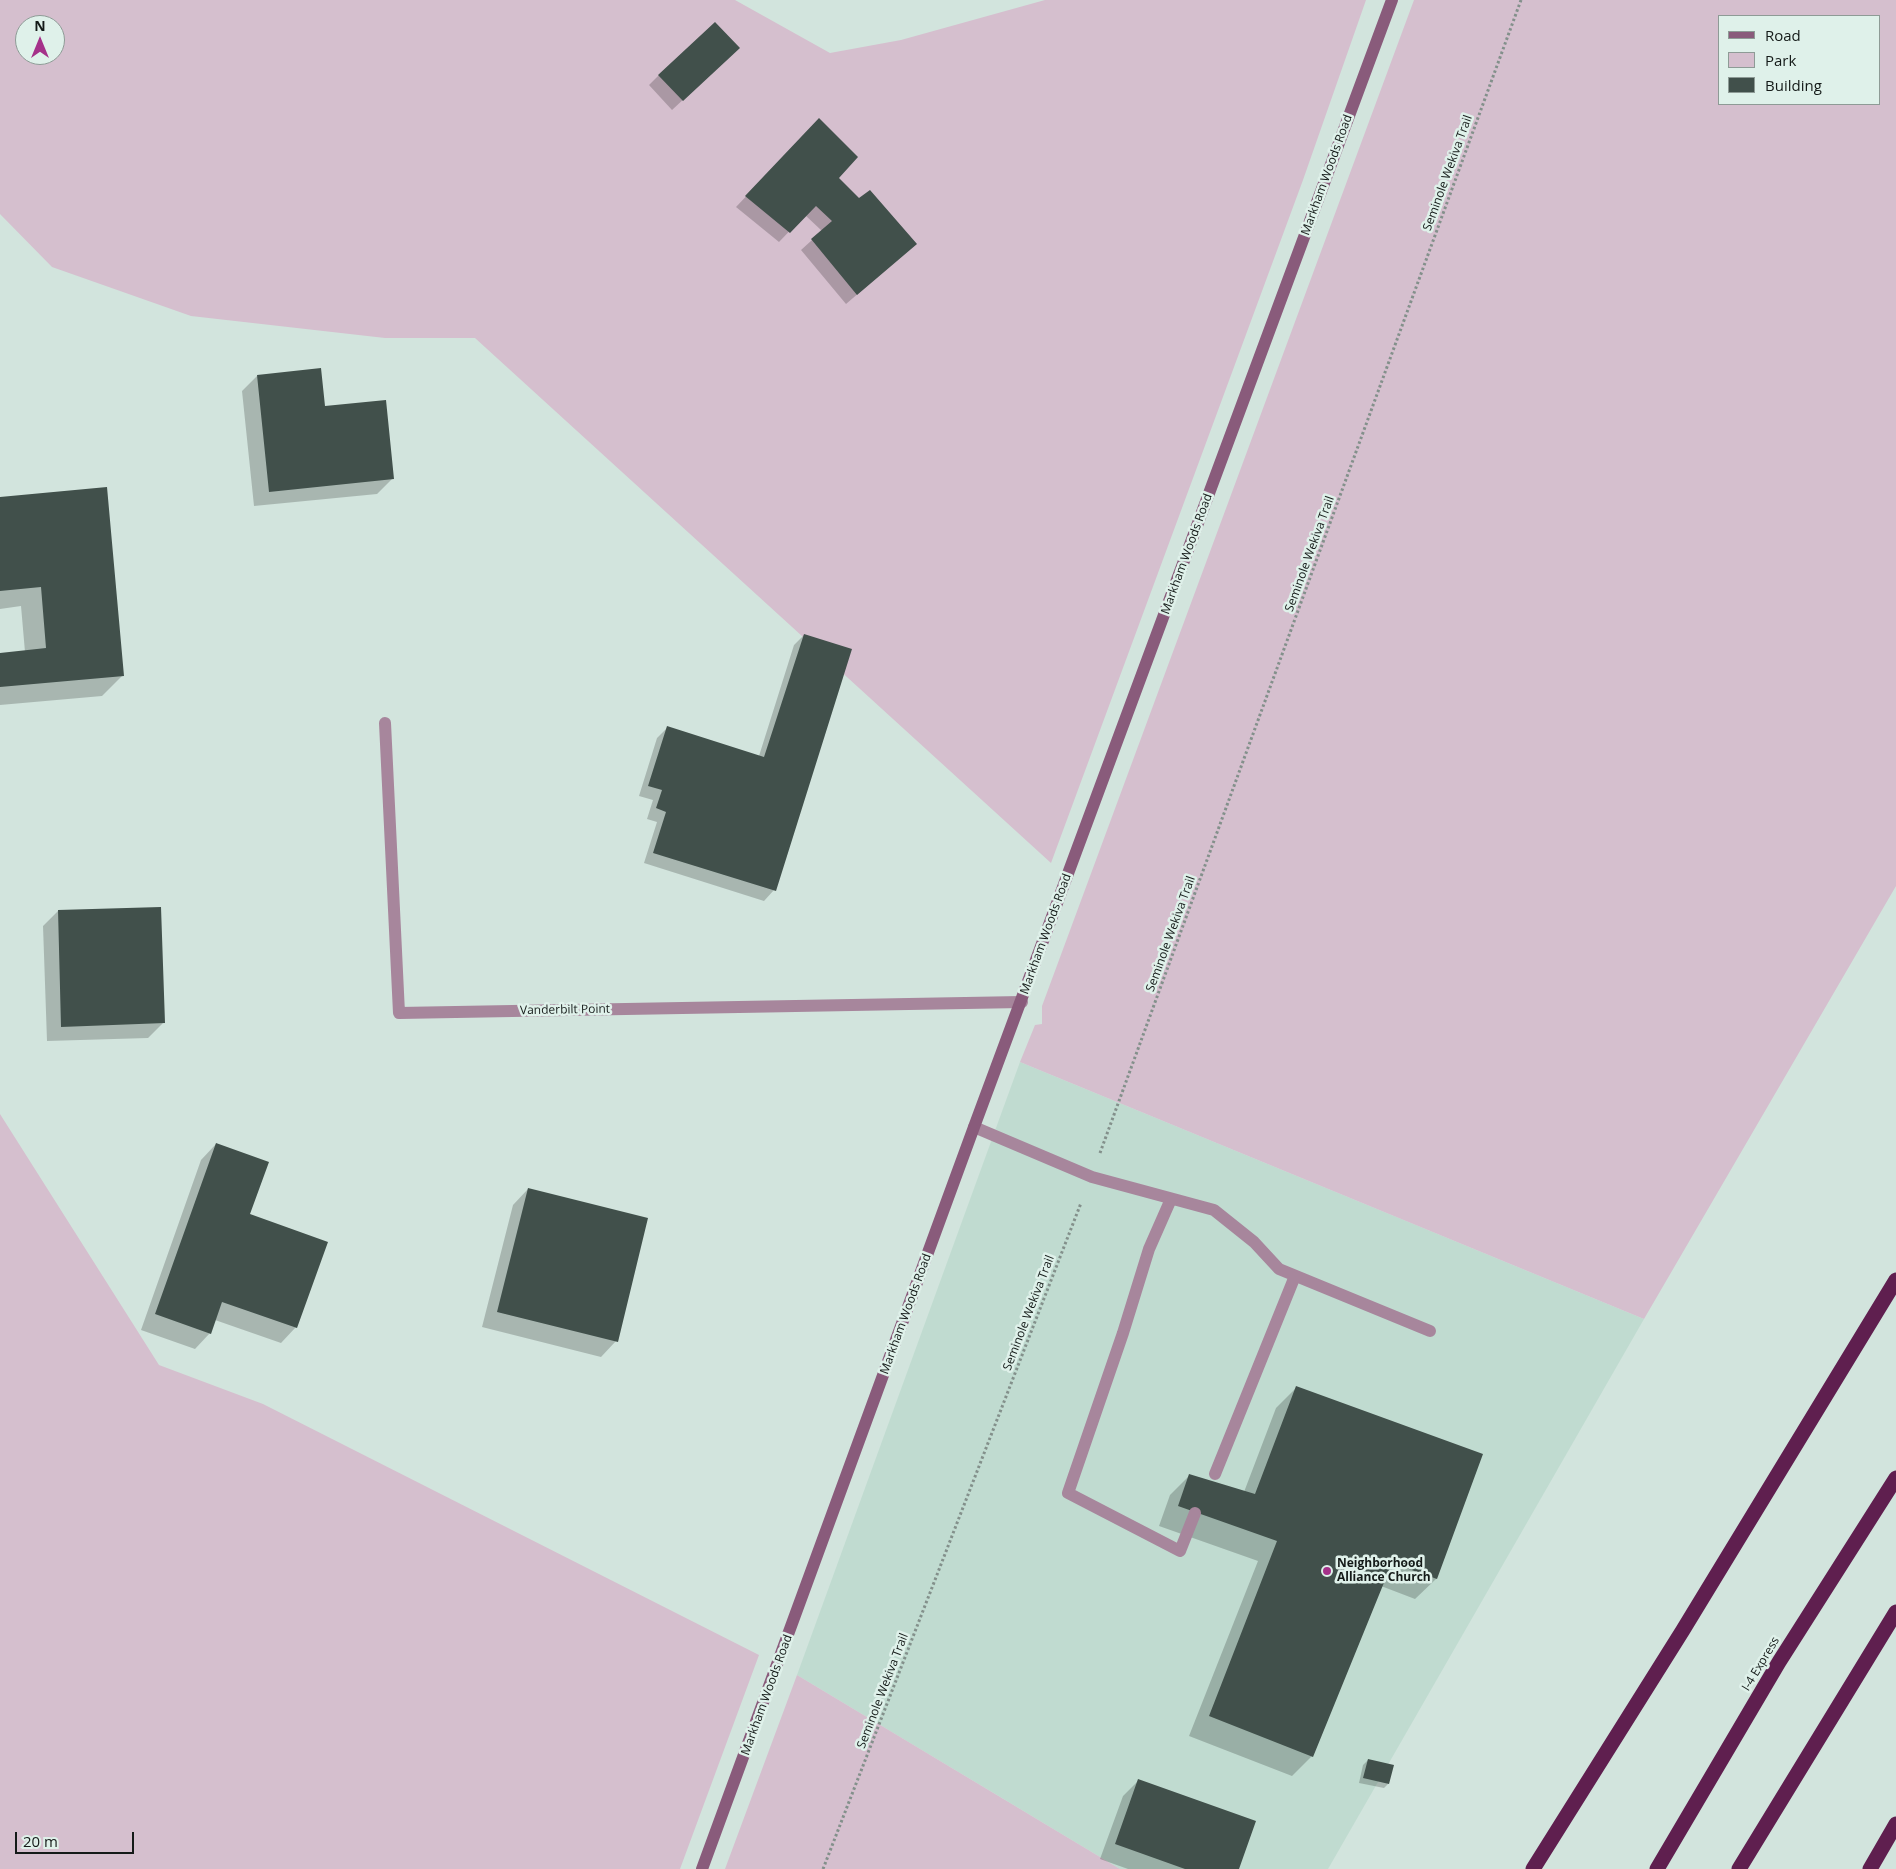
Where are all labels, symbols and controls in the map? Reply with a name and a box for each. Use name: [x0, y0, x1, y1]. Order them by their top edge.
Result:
north arrow: [15, 15, 65, 65]
legend: [1718, 15, 1881, 105]
text: N: [34, 16, 46, 35]
text: Road: [1765, 25, 1801, 45]
text: Park: [1765, 50, 1796, 70]
text: Building: [1765, 75, 1822, 95]
street label: Markham Woods Road: [1298, 113, 1356, 237]
street label: Seminole Wekiva Trail: [1420, 113, 1476, 233]
street label: Markham Woods Road: [1158, 492, 1216, 616]
street label: Seminole Wekiva Trail: [1282, 494, 1338, 614]
street label: Markham Woods Road: [1017, 872, 1075, 996]
street label: Seminole Wekiva Trail: [1143, 874, 1199, 994]
street label: Vanderbilt Point: [520, 1002, 610, 1018]
street label: Markham Woods Road: [877, 1252, 935, 1376]
street label: Seminole Wekiva Trail: [1000, 1253, 1058, 1373]
place label: Neighborhood Alliance Church: [1337, 1557, 1431, 1585]
marker: Neighborhood Alliance Church: [1321, 1565, 1333, 1577]
street label: Seminole Wekiva Trail: [854, 1631, 912, 1751]
street label: Markham Woods Road: [738, 1633, 796, 1757]
street label: I-4 Express: [1739, 1634, 1783, 1694]
scale bar: [18, 1822, 136, 1854]
text: 20 m: [23, 1831, 58, 1851]

